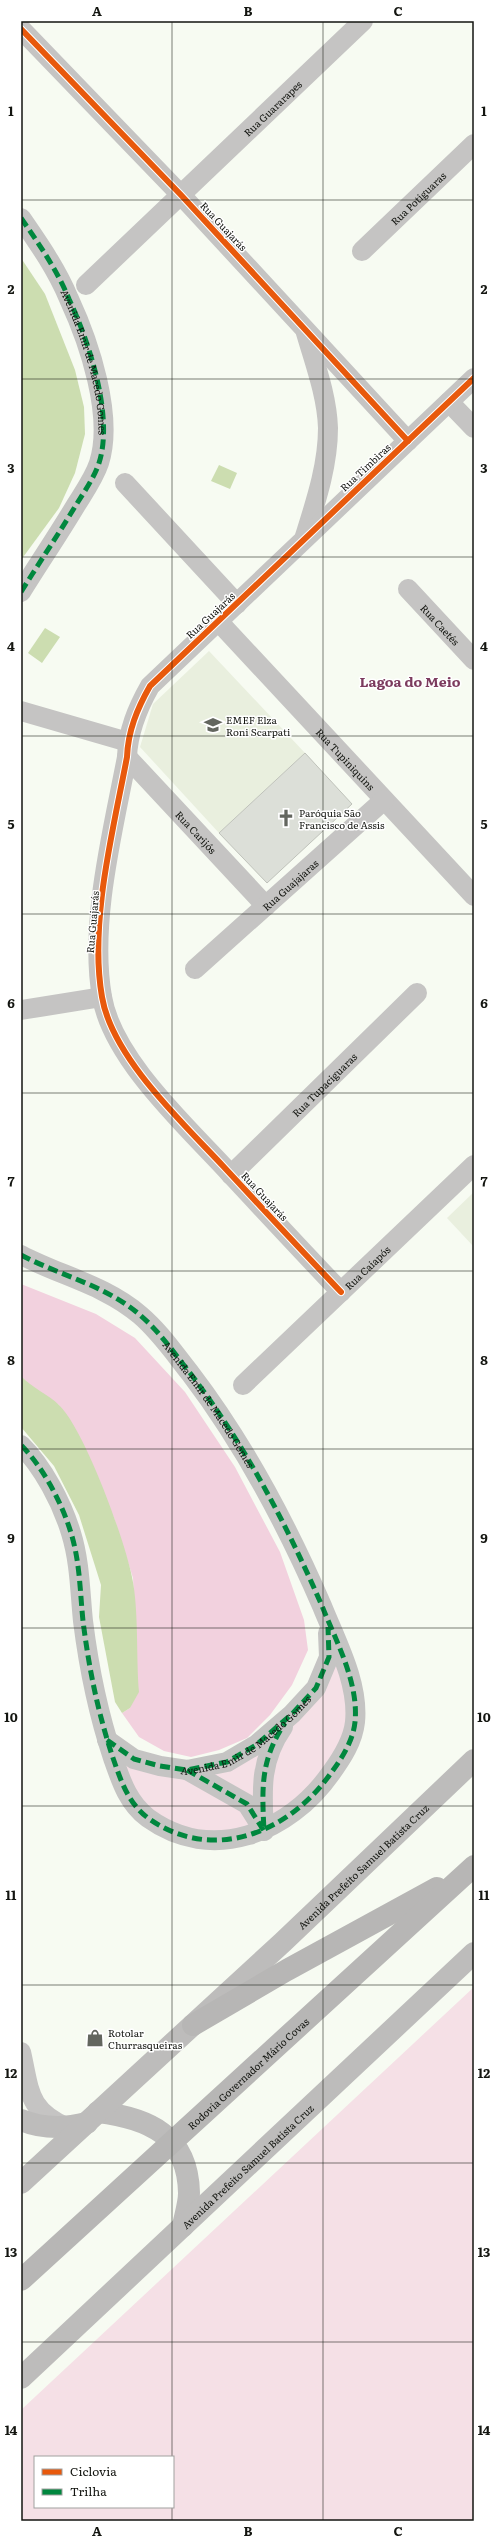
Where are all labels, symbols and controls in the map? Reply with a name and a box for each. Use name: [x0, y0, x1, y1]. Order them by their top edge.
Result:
text: A: [92, 1, 102, 20]
text: B: [244, 1, 253, 20]
text: C: [393, 1, 403, 20]
street label: Rua Guararapes: [240, 76, 305, 139]
text: 1: [8, 101, 14, 120]
text: 1: [481, 101, 487, 120]
street label: Rua Potiguaras: [387, 167, 449, 228]
street label: Rua Guajarás: [197, 198, 251, 254]
text: 2: [8, 279, 15, 298]
text: 2: [481, 279, 488, 298]
street label: Avenida Emir de Macedo Gomes: [58, 287, 111, 436]
street label: Rua Timbiras: [336, 439, 394, 494]
text: 3: [7, 458, 15, 477]
text: 3: [480, 458, 488, 477]
street label: Rua Guajarás: [182, 588, 238, 642]
street label: Rua Caetés: [418, 600, 464, 648]
text: 4: [7, 636, 15, 655]
text: 4: [480, 636, 488, 655]
district label: Lagoa do Meio: [360, 671, 461, 691]
place label: EMEF Elza Roni Scarpati: [226, 712, 291, 739]
school or university icon: EMEF Elza Roni Scarpati: [203, 715, 223, 735]
street label: Rua Tupiniquins: [313, 724, 379, 793]
place label: Paróquia São Francisco de Assis: [299, 805, 385, 832]
street label: Rua Carijós: [173, 807, 221, 857]
church icon: Paróquia São Francisco de Assis: [276, 808, 296, 828]
text: 5: [7, 814, 15, 833]
text: 5: [480, 814, 488, 833]
street label: Rua Guajajaras: [258, 855, 321, 913]
street label: Rua Guajarás: [82, 890, 102, 954]
text: 6: [7, 993, 15, 1012]
text: 6: [480, 993, 488, 1012]
street label: Rua Tupaciguaras: [288, 1048, 360, 1119]
street label: Rua Guajarás: [238, 1168, 292, 1224]
text: 7: [7, 1171, 15, 1190]
text: 7: [480, 1171, 488, 1190]
street label: Rua Caiapós: [341, 1241, 393, 1292]
street label: Avenida Emir de Macedo Gomes: [160, 1337, 259, 1471]
text: 8: [7, 1350, 15, 1369]
text: 8: [480, 1350, 488, 1369]
text: 9: [7, 1528, 15, 1547]
text: 9: [480, 1528, 488, 1547]
street label: Avenida Emir de Macedo Gomes: [180, 1691, 314, 1778]
text: 10: [4, 1707, 18, 1726]
text: 10: [477, 1707, 491, 1726]
street label: Avenida Prefeito Samuel Batista Cruz: [294, 1800, 432, 1932]
text: 11: [6, 1885, 17, 1904]
text: 11: [479, 1885, 490, 1904]
street label: Rodovia Governador Mário Covas: [184, 2013, 312, 2132]
place label: Rotolar Churrasqueiras: [108, 2025, 183, 2052]
shop icon: Rotolar Churrasqueiras: [85, 2028, 105, 2048]
text: 12: [5, 2063, 17, 2082]
text: 12: [478, 2063, 490, 2082]
street label: Avenida Prefeito Samuel Batista Cruz: [178, 2100, 316, 2231]
text: 13: [5, 2242, 17, 2261]
text: 13: [478, 2242, 490, 2261]
text: 14: [5, 2420, 18, 2439]
text: 14: [478, 2420, 491, 2439]
legend: [34, 2456, 174, 2508]
text: Ciclovia: [70, 2462, 117, 2480]
text: Trilha: [70, 2482, 107, 2500]
text: A: [92, 2521, 102, 2540]
text: B: [244, 2521, 253, 2540]
text: C: [393, 2521, 403, 2540]

